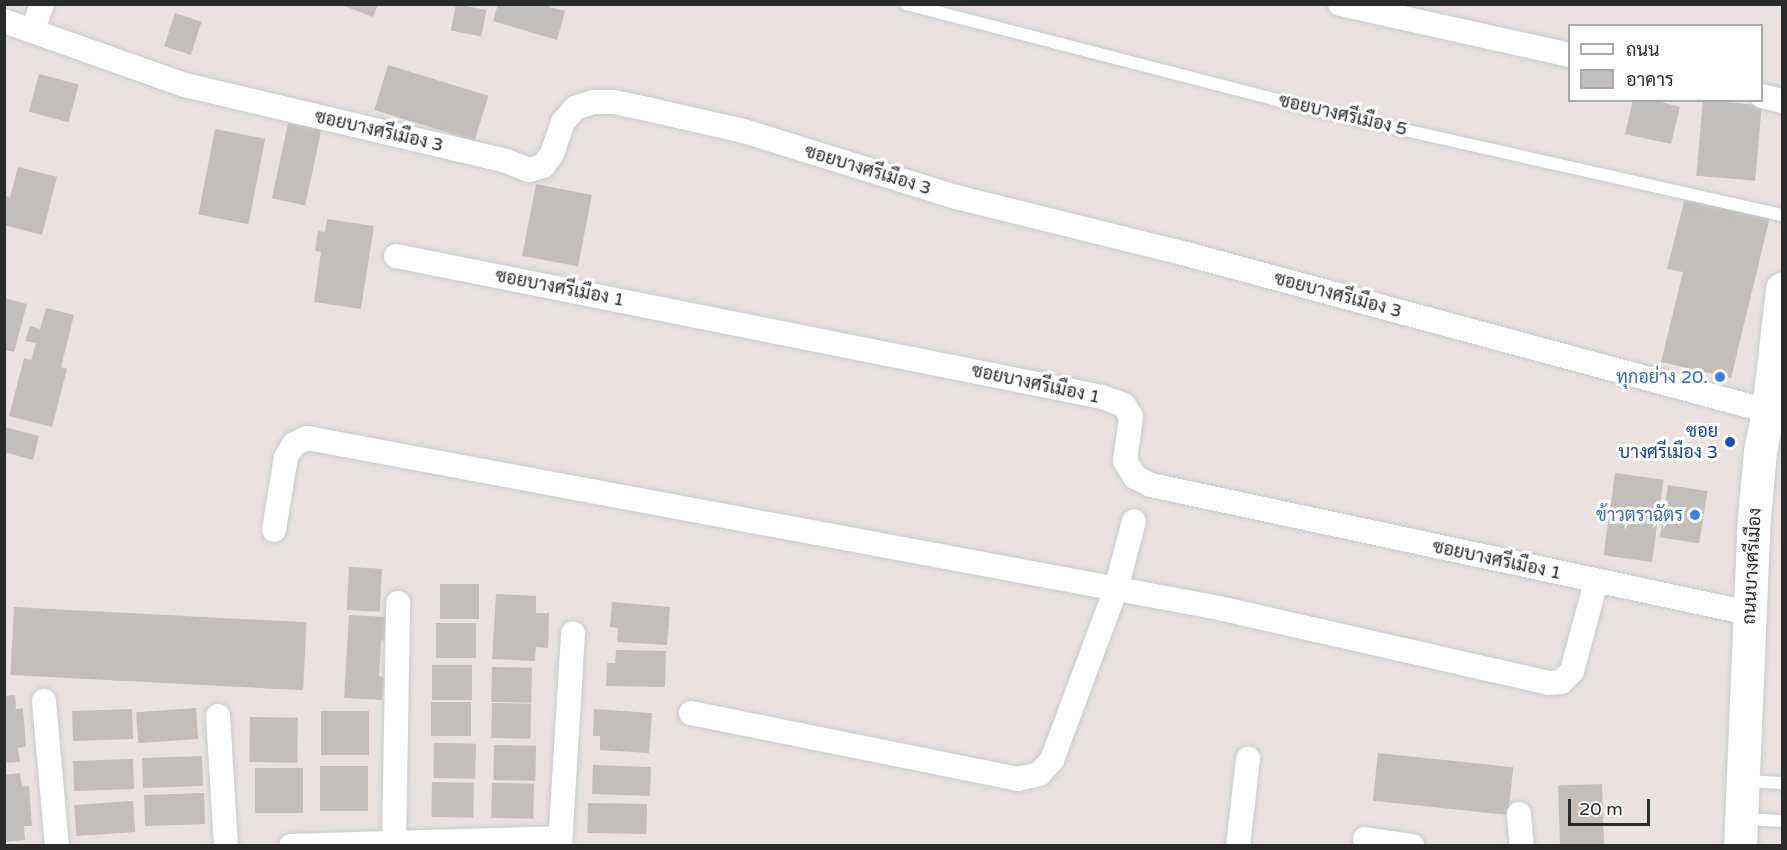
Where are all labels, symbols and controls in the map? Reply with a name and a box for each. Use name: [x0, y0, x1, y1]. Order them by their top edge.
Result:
legend: [1568, 24, 1763, 102]
text: ถนน: [1626, 39, 1659, 61]
text: อาคาร: [1626, 69, 1674, 91]
street label: ซอยบางศรีเมือง 5: [1277, 90, 1409, 140]
street label: ซอยบางศรีเมือง 3: [313, 106, 445, 156]
street label: ซอยบางศรีเมือง 3: [802, 140, 934, 200]
street label: ซอยบางศรีเมือง 1: [493, 265, 627, 311]
street label: ซอยบางศรีเมือง 3: [1272, 268, 1404, 322]
street label: ซอยบางศรีเมือง 1: [970, 360, 1102, 408]
place label: ทุกอย่าง 20.: [1616, 366, 1708, 388]
marker: ทุกอย่าง 20.: [1713, 370, 1727, 384]
place label: ซอย บางศรีเมือง 3: [1619, 421, 1718, 464]
marker: ซอย บางศรีเมือง 3: [1723, 435, 1737, 449]
place label: ข้าวตราฉัตร: [1596, 504, 1683, 526]
street label: ถนนบางศรีเมือง: [1738, 507, 1766, 625]
marker: ข้าวตราฉัตร: [1688, 508, 1702, 522]
street label: ซอยบางศรีเมือง 1: [1431, 536, 1563, 584]
scale bar: [1571, 787, 1654, 825]
text: 20 m: [1579, 798, 1623, 820]

